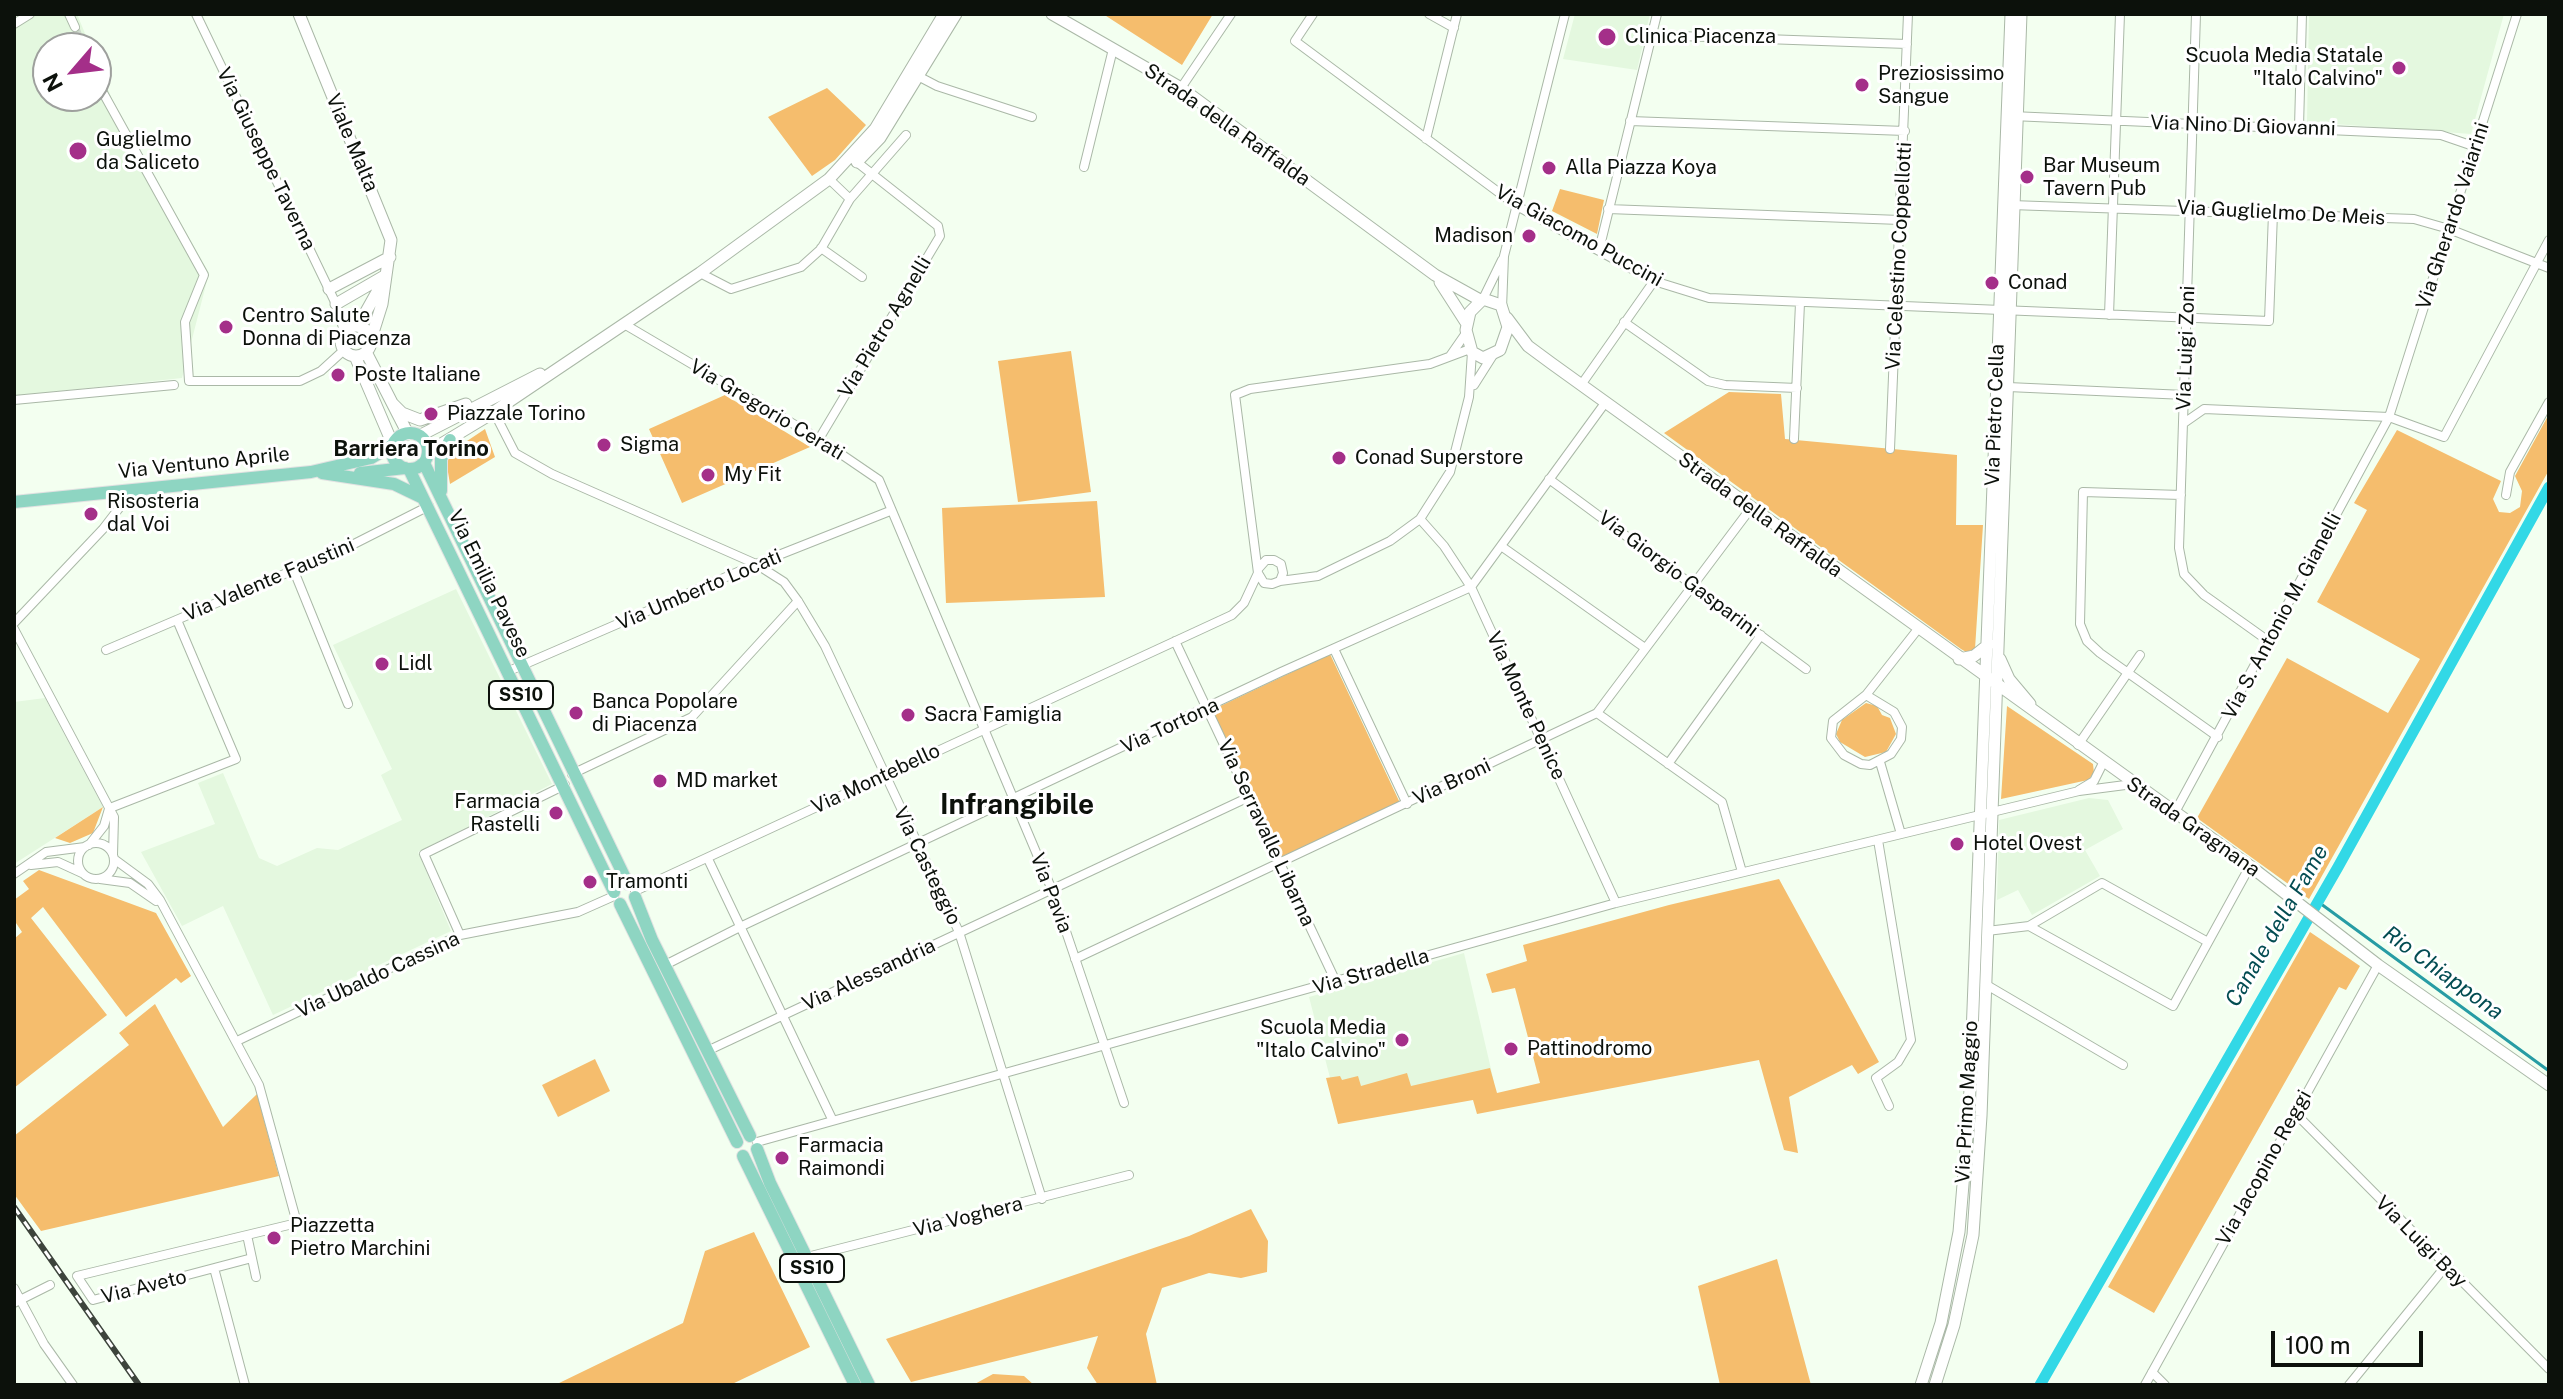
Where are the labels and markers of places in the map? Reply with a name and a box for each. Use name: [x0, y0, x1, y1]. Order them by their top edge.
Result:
place label: Clinica Piacenza: [1625, 25, 1776, 49]
marker: Clinica Piacenza: [1596, 26, 1618, 48]
place label: Scuola Media Statale "Italo Calvino": [2185, 44, 2383, 91]
marker: Scuola Media Statale "Italo Calvino": [2390, 59, 2408, 77]
place label: Preziosissimo Sangue: [1878, 62, 2004, 109]
marker: Preziosissimo Sangue: [1853, 76, 1871, 94]
place label: Guglielmo da Saliceto: [96, 128, 200, 175]
marker: Guglielmo da Saliceto: [67, 140, 89, 162]
place label: Bar Museum Tavern Pub: [2043, 154, 2160, 201]
place label: Alla Piazza Koya: [1565, 156, 1717, 180]
marker: Alla Piazza Koya: [1540, 159, 1558, 177]
marker: Bar Museum Tavern Pub: [2018, 168, 2036, 186]
place label: Madison: [1434, 224, 1513, 248]
marker: Madison: [1520, 227, 1538, 245]
place label: Conad: [2008, 271, 2068, 295]
marker: Conad: [1983, 274, 2001, 292]
place label: Centro Salute Donna di Piacenza: [242, 304, 411, 351]
marker: Centro Salute Donna di Piacenza: [217, 318, 235, 336]
place label: Poste Italiane: [354, 363, 481, 387]
marker: Poste Italiane: [329, 366, 347, 384]
place label: Piazzale Torino: [447, 402, 586, 426]
marker: Piazzale Torino: [422, 405, 440, 423]
place label: Sigma: [620, 433, 679, 457]
marker: Sigma: [595, 436, 613, 454]
place label: Conad Superstore: [1355, 446, 1523, 470]
marker: Conad Superstore: [1330, 449, 1348, 467]
place label: My Fit: [724, 463, 782, 487]
marker: My Fit: [699, 466, 717, 484]
place label: Risosteria dal Voi: [107, 490, 199, 537]
marker: Risosteria dal Voi: [82, 505, 100, 523]
place label: Lidl: [398, 652, 433, 676]
marker: Lidl: [373, 655, 391, 673]
place label: Banca Popolare di Piacenza: [592, 690, 738, 737]
place label: Sacra Famiglia: [924, 703, 1062, 727]
marker: Banca Popolare di Piacenza: [567, 704, 585, 722]
marker: Sacra Famiglia: [899, 706, 917, 724]
place label: MD market: [676, 769, 778, 793]
marker: MD market: [651, 772, 669, 790]
place label: Farmacia Rastelli: [454, 790, 540, 837]
marker: Farmacia Rastelli: [547, 804, 565, 822]
place label: Hotel Ovest: [1973, 832, 2082, 856]
marker: Hotel Ovest: [1948, 835, 1966, 853]
place label: Tramonti: [606, 870, 688, 894]
marker: Tramonti: [581, 873, 599, 891]
place label: Scuola Media "Italo Calvino": [1256, 1016, 1386, 1063]
marker: Scuola Media "Italo Calvino": [1393, 1031, 1411, 1049]
place label: Pattinodromo: [1527, 1037, 1652, 1061]
marker: Pattinodromo: [1502, 1040, 1520, 1058]
place label: Farmacia Raimondi: [798, 1134, 885, 1181]
marker: Farmacia Raimondi: [773, 1149, 791, 1167]
place label: Piazzetta Pietro Marchini: [290, 1214, 430, 1261]
marker: Piazzetta Pietro Marchini: [265, 1229, 283, 1247]

